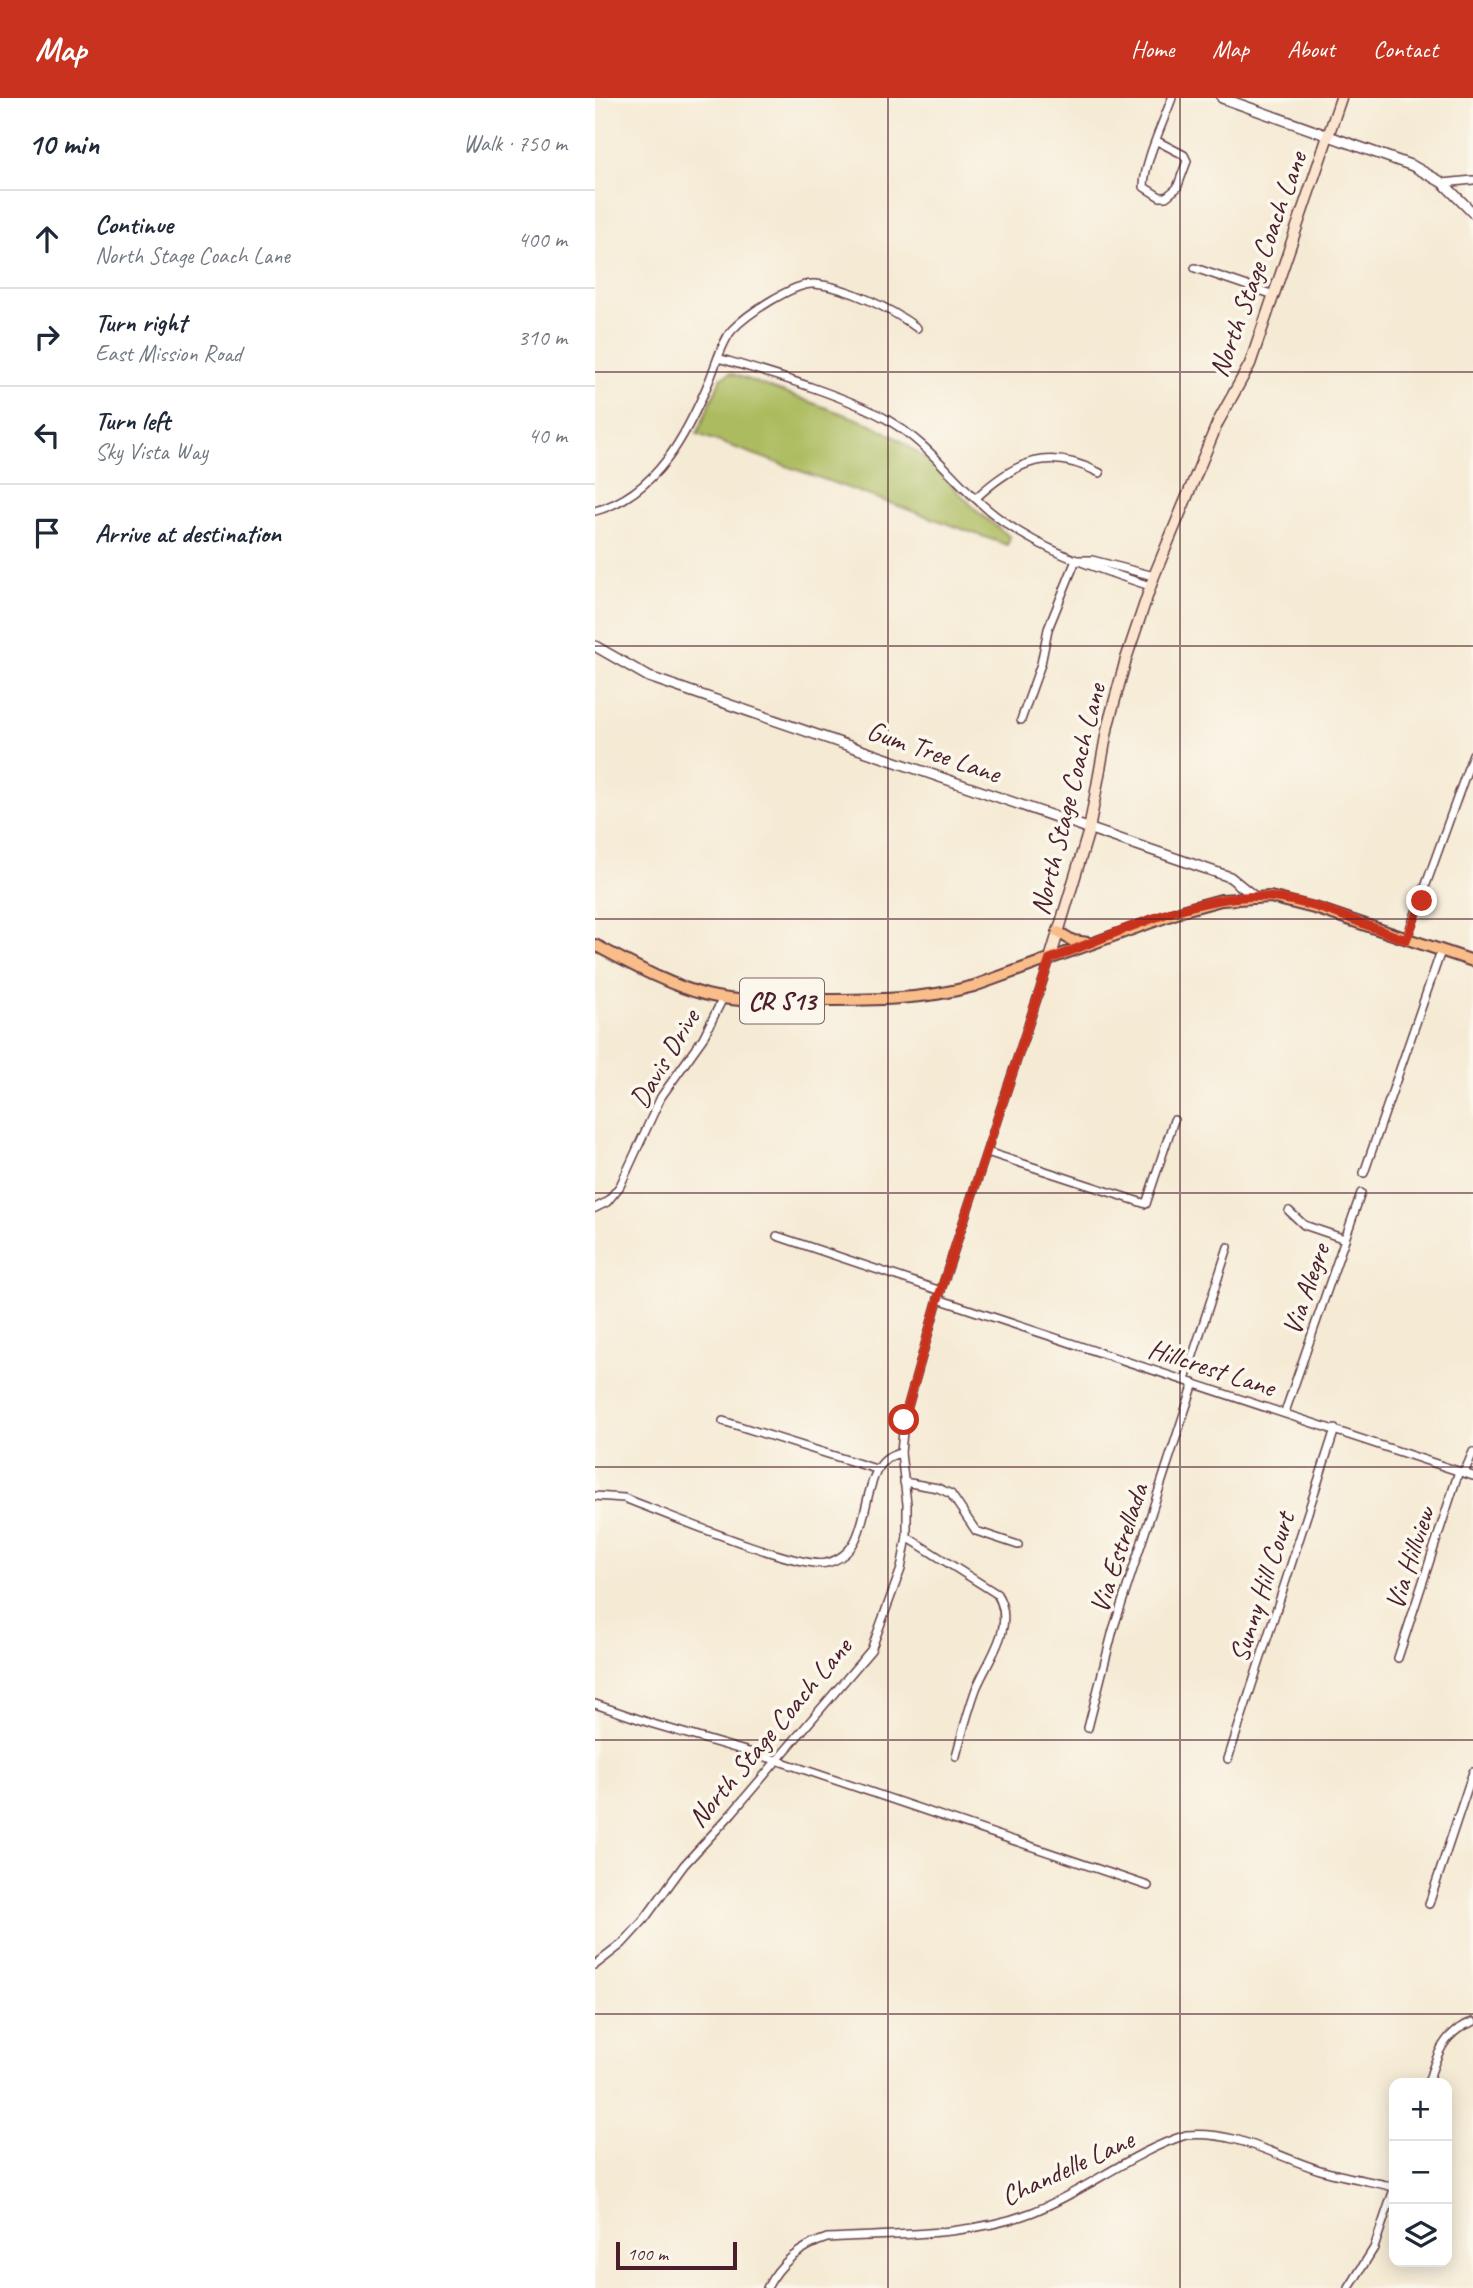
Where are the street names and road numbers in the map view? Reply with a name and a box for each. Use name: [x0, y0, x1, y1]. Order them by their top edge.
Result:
street label: North Stage Coach Lane: [1200, 145, 1315, 382]
street label: North Stage Coach Lane: [1022, 678, 1114, 918]
street label: Gum Tree Lane: [863, 712, 1007, 791]
road number: CR S13: [740, 978, 824, 1024]
street label: Davis Drive: [621, 1001, 708, 1114]
street label: Via Alegre: [1274, 1237, 1338, 1339]
street label: Hillcrest Lane: [1144, 1331, 1281, 1405]
street label: Via Estrellada: [1081, 1477, 1156, 1617]
street label: Via Hillview: [1377, 1500, 1443, 1614]
street label: Sunny Hill Court: [1221, 1505, 1303, 1666]
street label: North Stage Coach Lane: [680, 1629, 860, 1834]
street label: Chandelle Lane: [995, 2121, 1141, 2213]

